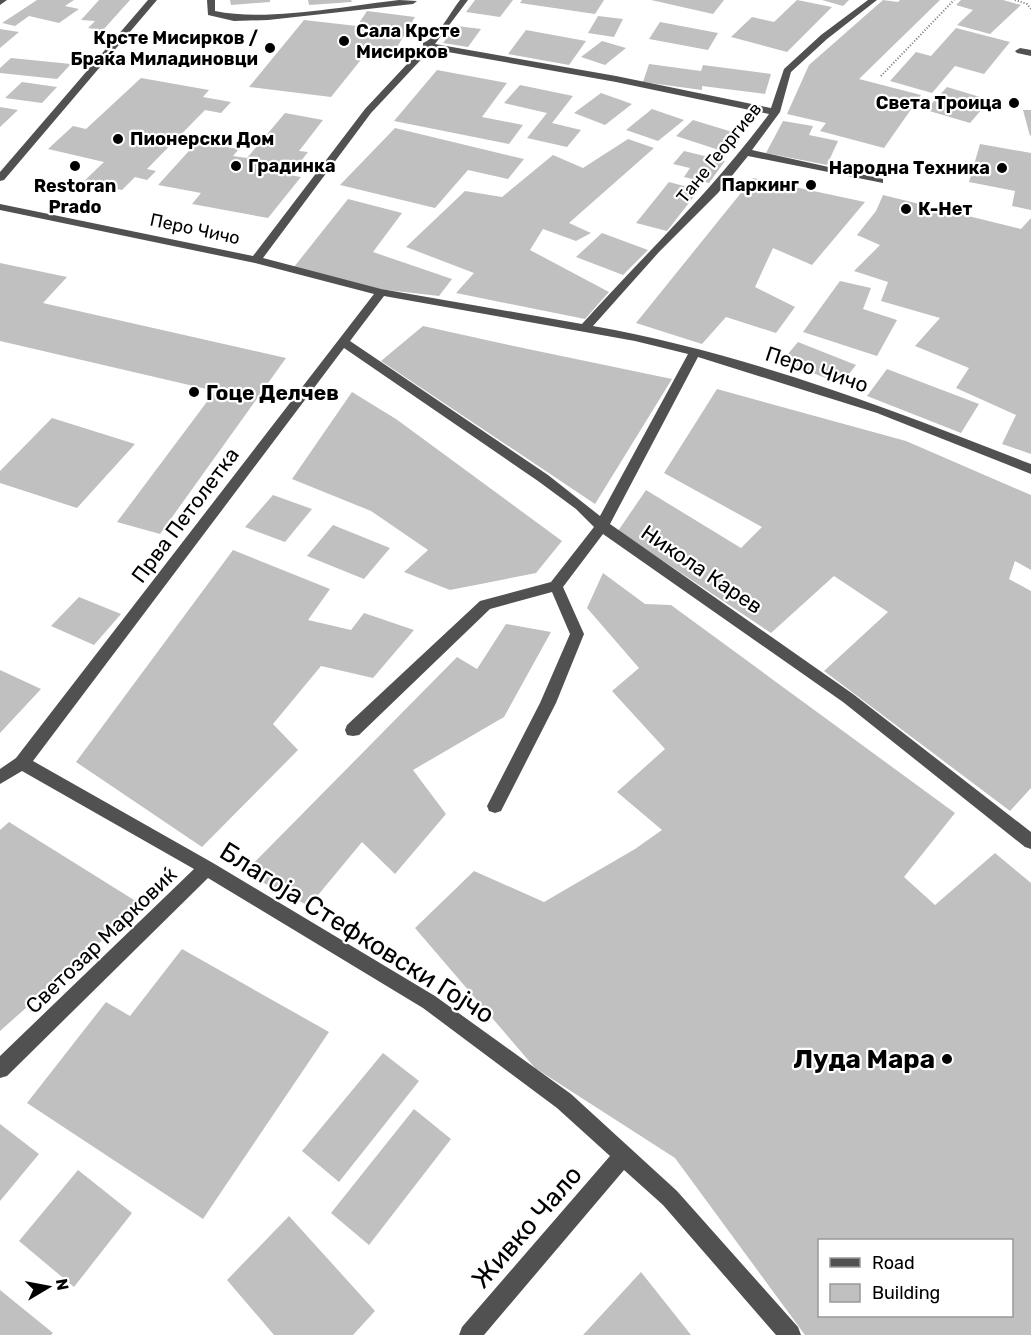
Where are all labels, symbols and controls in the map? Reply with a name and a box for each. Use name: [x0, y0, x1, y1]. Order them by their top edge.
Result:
place label: Сала Крсте Мисирков: [356, 20, 460, 63]
place label: Крсте Мисирков / Браќа Миладиновци: [71, 27, 258, 70]
marker: Сала Крсте Мисирков: [337, 34, 351, 48]
marker: Крсте Мисирков / Браќа Миладиновци: [263, 41, 277, 55]
place label: Света Троица: [876, 92, 1002, 114]
marker: Света Троица: [1007, 96, 1021, 110]
street label: Тане Георгиев: [672, 98, 766, 208]
place label: Пионерски Дом: [130, 128, 274, 150]
marker: Пионерски Дом: [111, 132, 125, 146]
place label: Градинка: [248, 155, 336, 177]
place label: Народна Техника: [829, 157, 990, 179]
marker: Restoran Prado: [68, 159, 82, 173]
marker: Градинка: [229, 159, 243, 173]
marker: Народна Техника: [995, 161, 1009, 175]
place label: Паркинг: [721, 174, 799, 196]
place label: Restoran Prado: [34, 175, 116, 218]
marker: Паркинг: [804, 178, 818, 192]
place label: К-Нет: [918, 198, 972, 220]
marker: К-Нет: [899, 202, 913, 216]
street label: Перо Чичо: [148, 209, 242, 249]
street label: Перо Чичо: [762, 341, 872, 397]
place label: Гоце Делчев: [206, 380, 339, 405]
marker: Гоце Делчев: [187, 385, 201, 399]
street label: Прва Петолетка: [126, 442, 244, 588]
street label: Никола Карев: [637, 519, 767, 619]
street label: Благоја Стефковски Гојчо: [214, 836, 500, 1030]
street label: Светозар Марковиќ: [20, 862, 182, 1018]
place label: Луда Мара: [793, 1044, 935, 1075]
marker: Луда Мара: [940, 1052, 954, 1066]
street label: Живко Чало: [465, 1159, 589, 1295]
legend: [818, 1239, 1013, 1317]
text: Road: [872, 1252, 915, 1274]
north arrow: [18, 1257, 78, 1317]
text: N: [52, 1277, 73, 1292]
text: Building: [872, 1282, 940, 1304]

